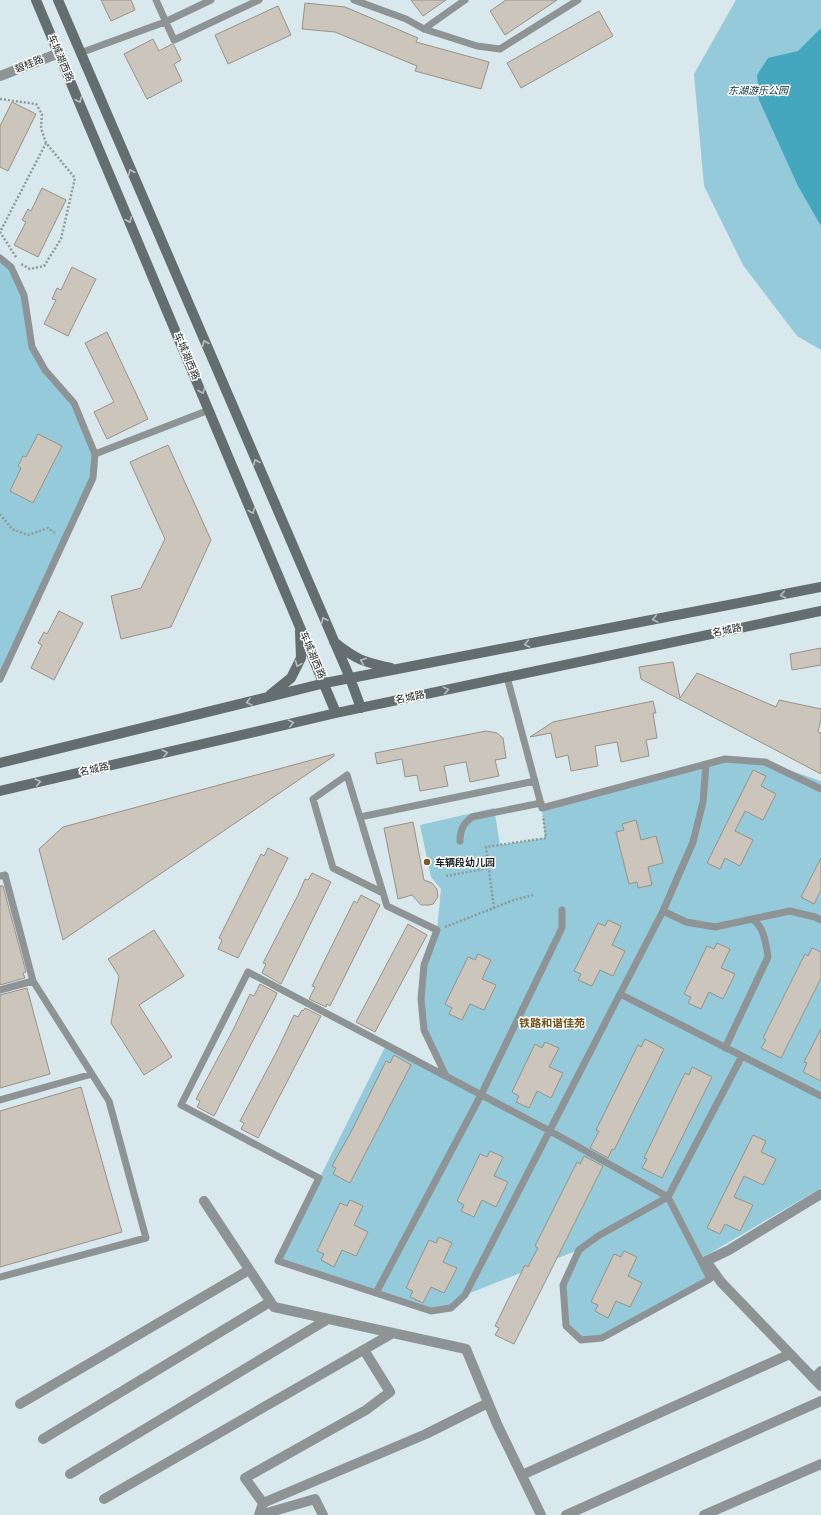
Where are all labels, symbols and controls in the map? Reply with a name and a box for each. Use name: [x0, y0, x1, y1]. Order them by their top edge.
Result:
street label: 车城湖西路: [45, 32, 77, 84]
street label: 碧桂路: [13, 52, 45, 76]
park label: 东湖游乐公园: [728, 84, 790, 97]
one-way arrow: [74, 97, 82, 104]
one-way arrow: [128, 169, 136, 176]
one-way arrow: [125, 217, 133, 224]
street label: 车城湖西路: [171, 330, 203, 382]
one-way arrow: [201, 339, 209, 346]
one-way arrow: [197, 388, 205, 395]
one-way arrow: [253, 459, 261, 467]
one-way arrow: [248, 508, 256, 515]
one-way arrow: [780, 590, 786, 598]
one-way arrow: [652, 615, 658, 623]
one-way arrow: [321, 617, 329, 624]
street label: 名城路: [711, 621, 743, 639]
street label: 车城湖西路: [297, 629, 329, 681]
one-way arrow: [524, 639, 531, 648]
one-way arrow: [359, 657, 366, 665]
one-way arrow: [295, 659, 303, 667]
one-way arrow: [443, 686, 449, 694]
street label: 名城路: [394, 688, 426, 706]
one-way arrow: [246, 697, 253, 705]
one-way arrow: [288, 720, 294, 728]
one-way arrow: [161, 749, 168, 757]
street label: 名城路: [78, 759, 110, 779]
one-way arrow: [34, 778, 41, 787]
place label: 车辆段幼儿园: [435, 856, 495, 869]
marker: 车辆段幼儿园: [422, 857, 432, 867]
district label: 铁路和谐佳苑: [519, 1016, 585, 1030]

